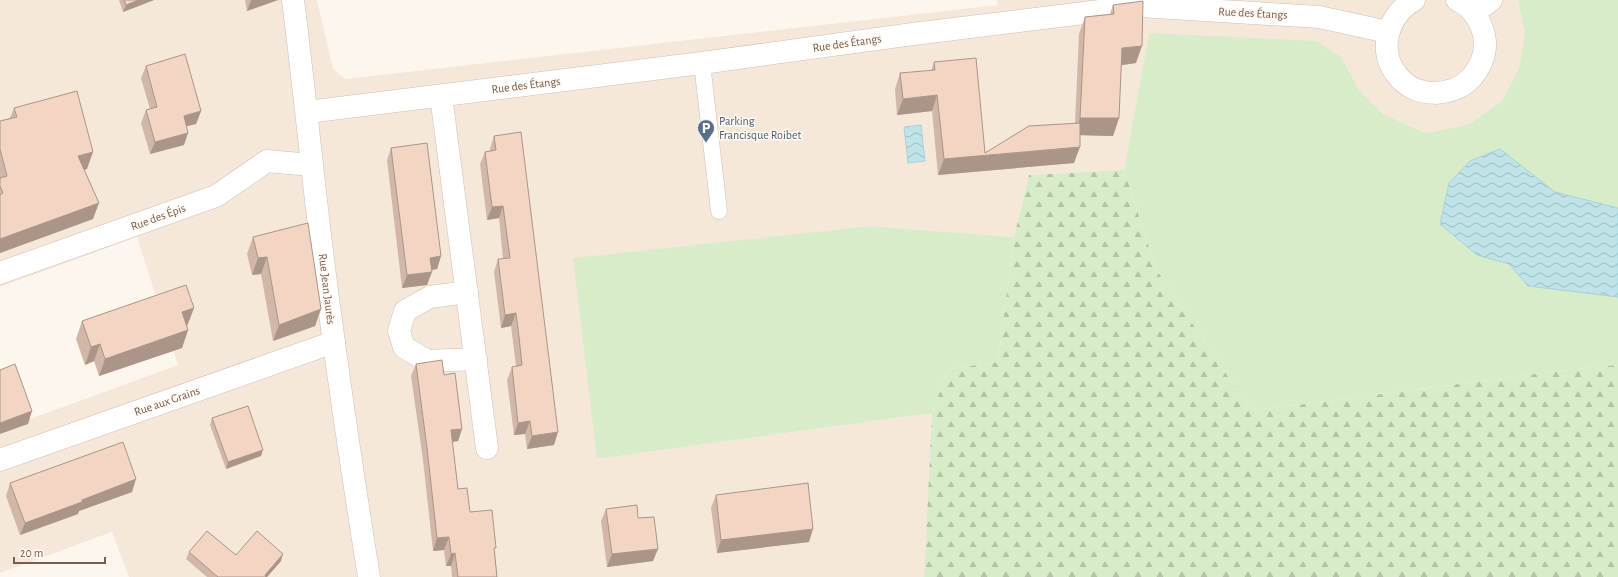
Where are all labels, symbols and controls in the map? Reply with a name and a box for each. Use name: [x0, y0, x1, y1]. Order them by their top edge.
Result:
street label: Rue des Étangs: [1218, 4, 1288, 21]
street label: Rue des Étangs: [812, 31, 882, 54]
street label: Rue des Étangs: [491, 74, 561, 95]
place label: Parking Francisque Roibet: [719, 115, 802, 141]
parking icon: Parking Francisque Roibet: [696, 118, 716, 143]
street label: Rue des Épis: [129, 201, 187, 232]
street label: Rue Jean Jaurès: [317, 253, 337, 325]
street label: Rue aux Grains: [133, 384, 201, 418]
scale bar: [14, 539, 105, 565]
text: 20 m: [20, 547, 43, 559]

